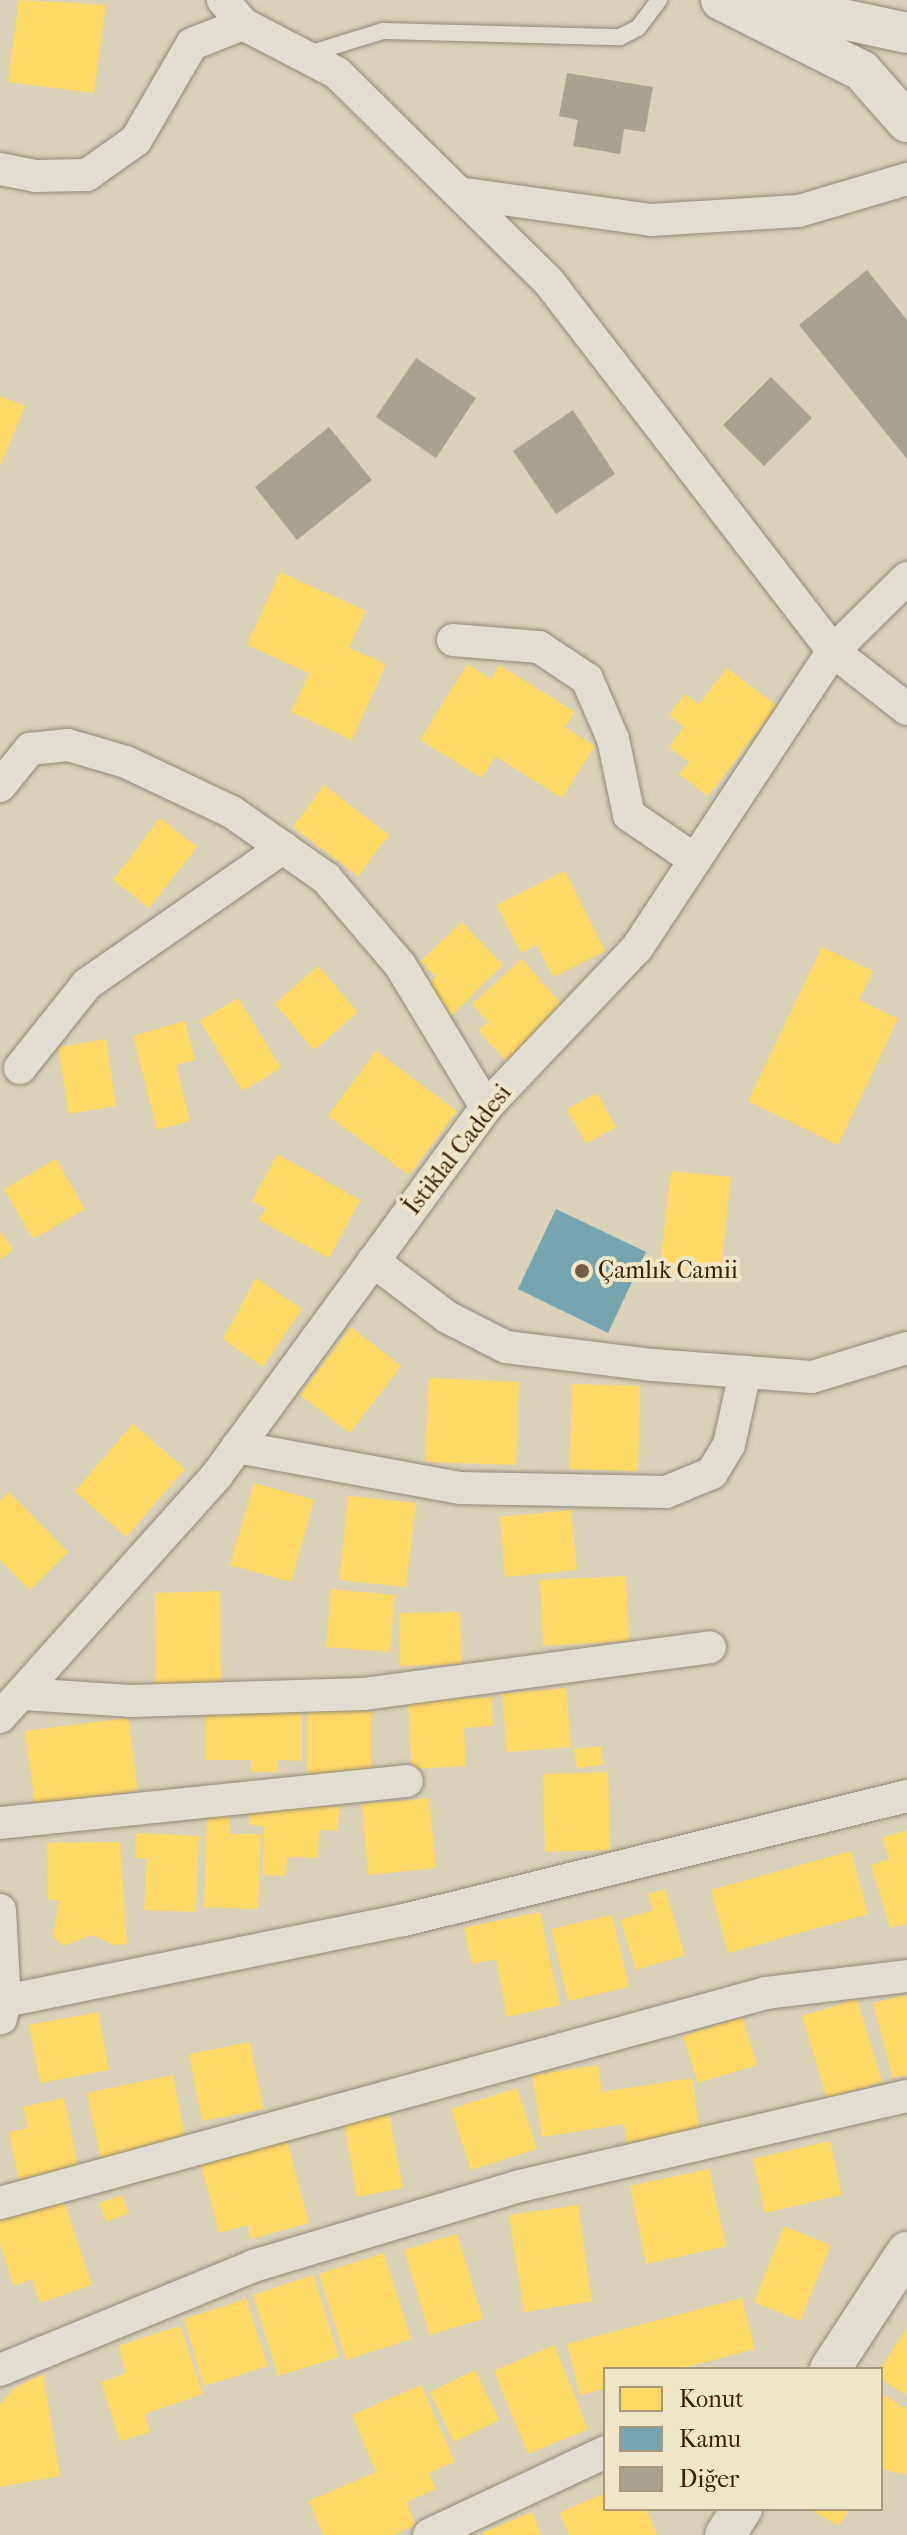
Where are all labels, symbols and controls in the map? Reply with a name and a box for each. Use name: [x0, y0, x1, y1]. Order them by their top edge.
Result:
street label: İstiklal Caddesi: [398, 1079, 518, 1221]
place label: Çamlık Camii: [598, 1257, 738, 1285]
marker: Çamlık Camii: [573, 1262, 591, 1280]
legend: [603, 2367, 883, 2511]
text: Konut: [679, 2385, 744, 2413]
text: Kamu: [679, 2425, 741, 2453]
text: Diğer: [679, 2465, 739, 2493]

